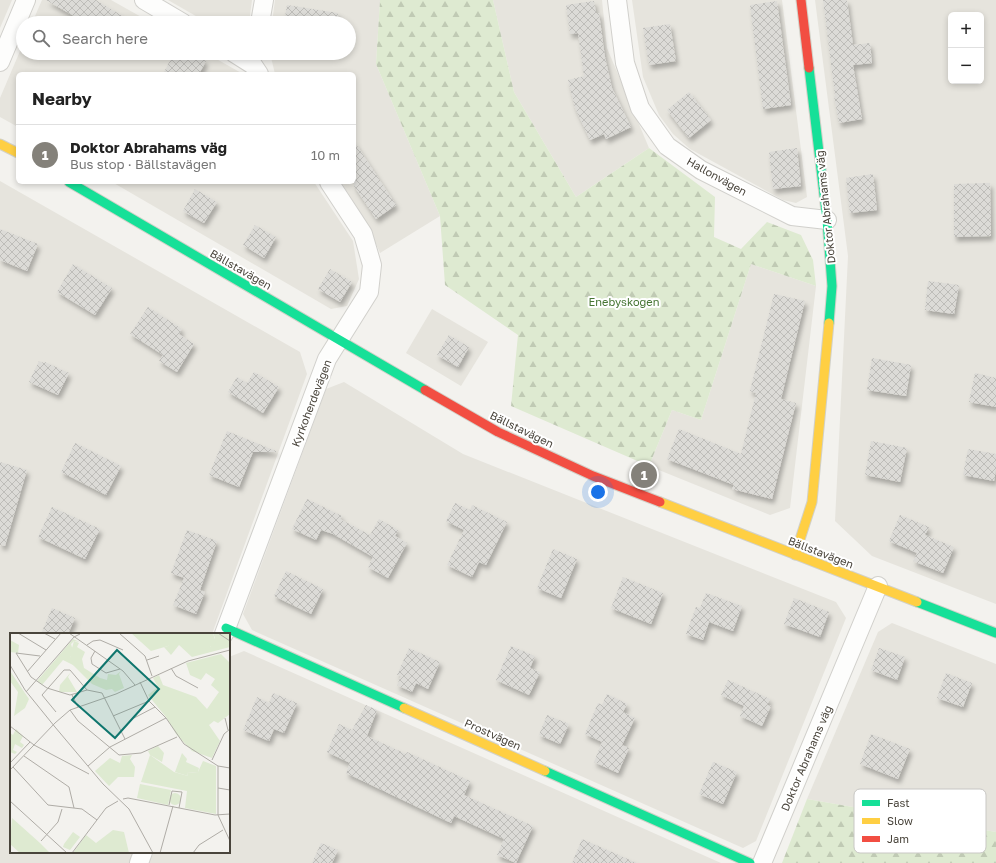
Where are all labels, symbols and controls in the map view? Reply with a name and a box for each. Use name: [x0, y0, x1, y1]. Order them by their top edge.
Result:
map controls: [948, 12, 984, 84]
button: +: [948, 12, 984, 48]
search box: [16, 16, 356, 60]
icon: search: [30, 27, 52, 49]
text: Search here: [62, 29, 148, 47]
button: −: [948, 48, 984, 84]
text: Nearby: [32, 88, 92, 109]
text: Doktor Abrahams väg: [70, 138, 227, 156]
text: 1: [42, 147, 48, 163]
text: 10 m: [311, 147, 340, 163]
street label: Doktor Abrahams väg: [813, 150, 837, 264]
street label: Hallonvägen: [685, 154, 749, 198]
text: Bus stop · Bällstavägen: [70, 156, 216, 172]
street label: Bällstavägen: [208, 246, 274, 292]
park label: Enebyskogen: [589, 295, 659, 308]
street label: Kyrkoherdevägen: [288, 357, 334, 449]
street label: Bällstavägen: [488, 408, 556, 450]
pin: 1: [631, 460, 657, 490]
your location: [588, 482, 608, 502]
street label: Bällstavägen: [786, 534, 856, 570]
inset map: [10, 633, 230, 853]
street label: Doktor Abrahams väg: [778, 703, 834, 813]
street label: Prostvägen: [463, 716, 523, 752]
legend: [854, 789, 986, 853]
text: Fast: [887, 796, 910, 809]
text: Slow: [887, 814, 913, 827]
text: Jam: [887, 832, 909, 845]

